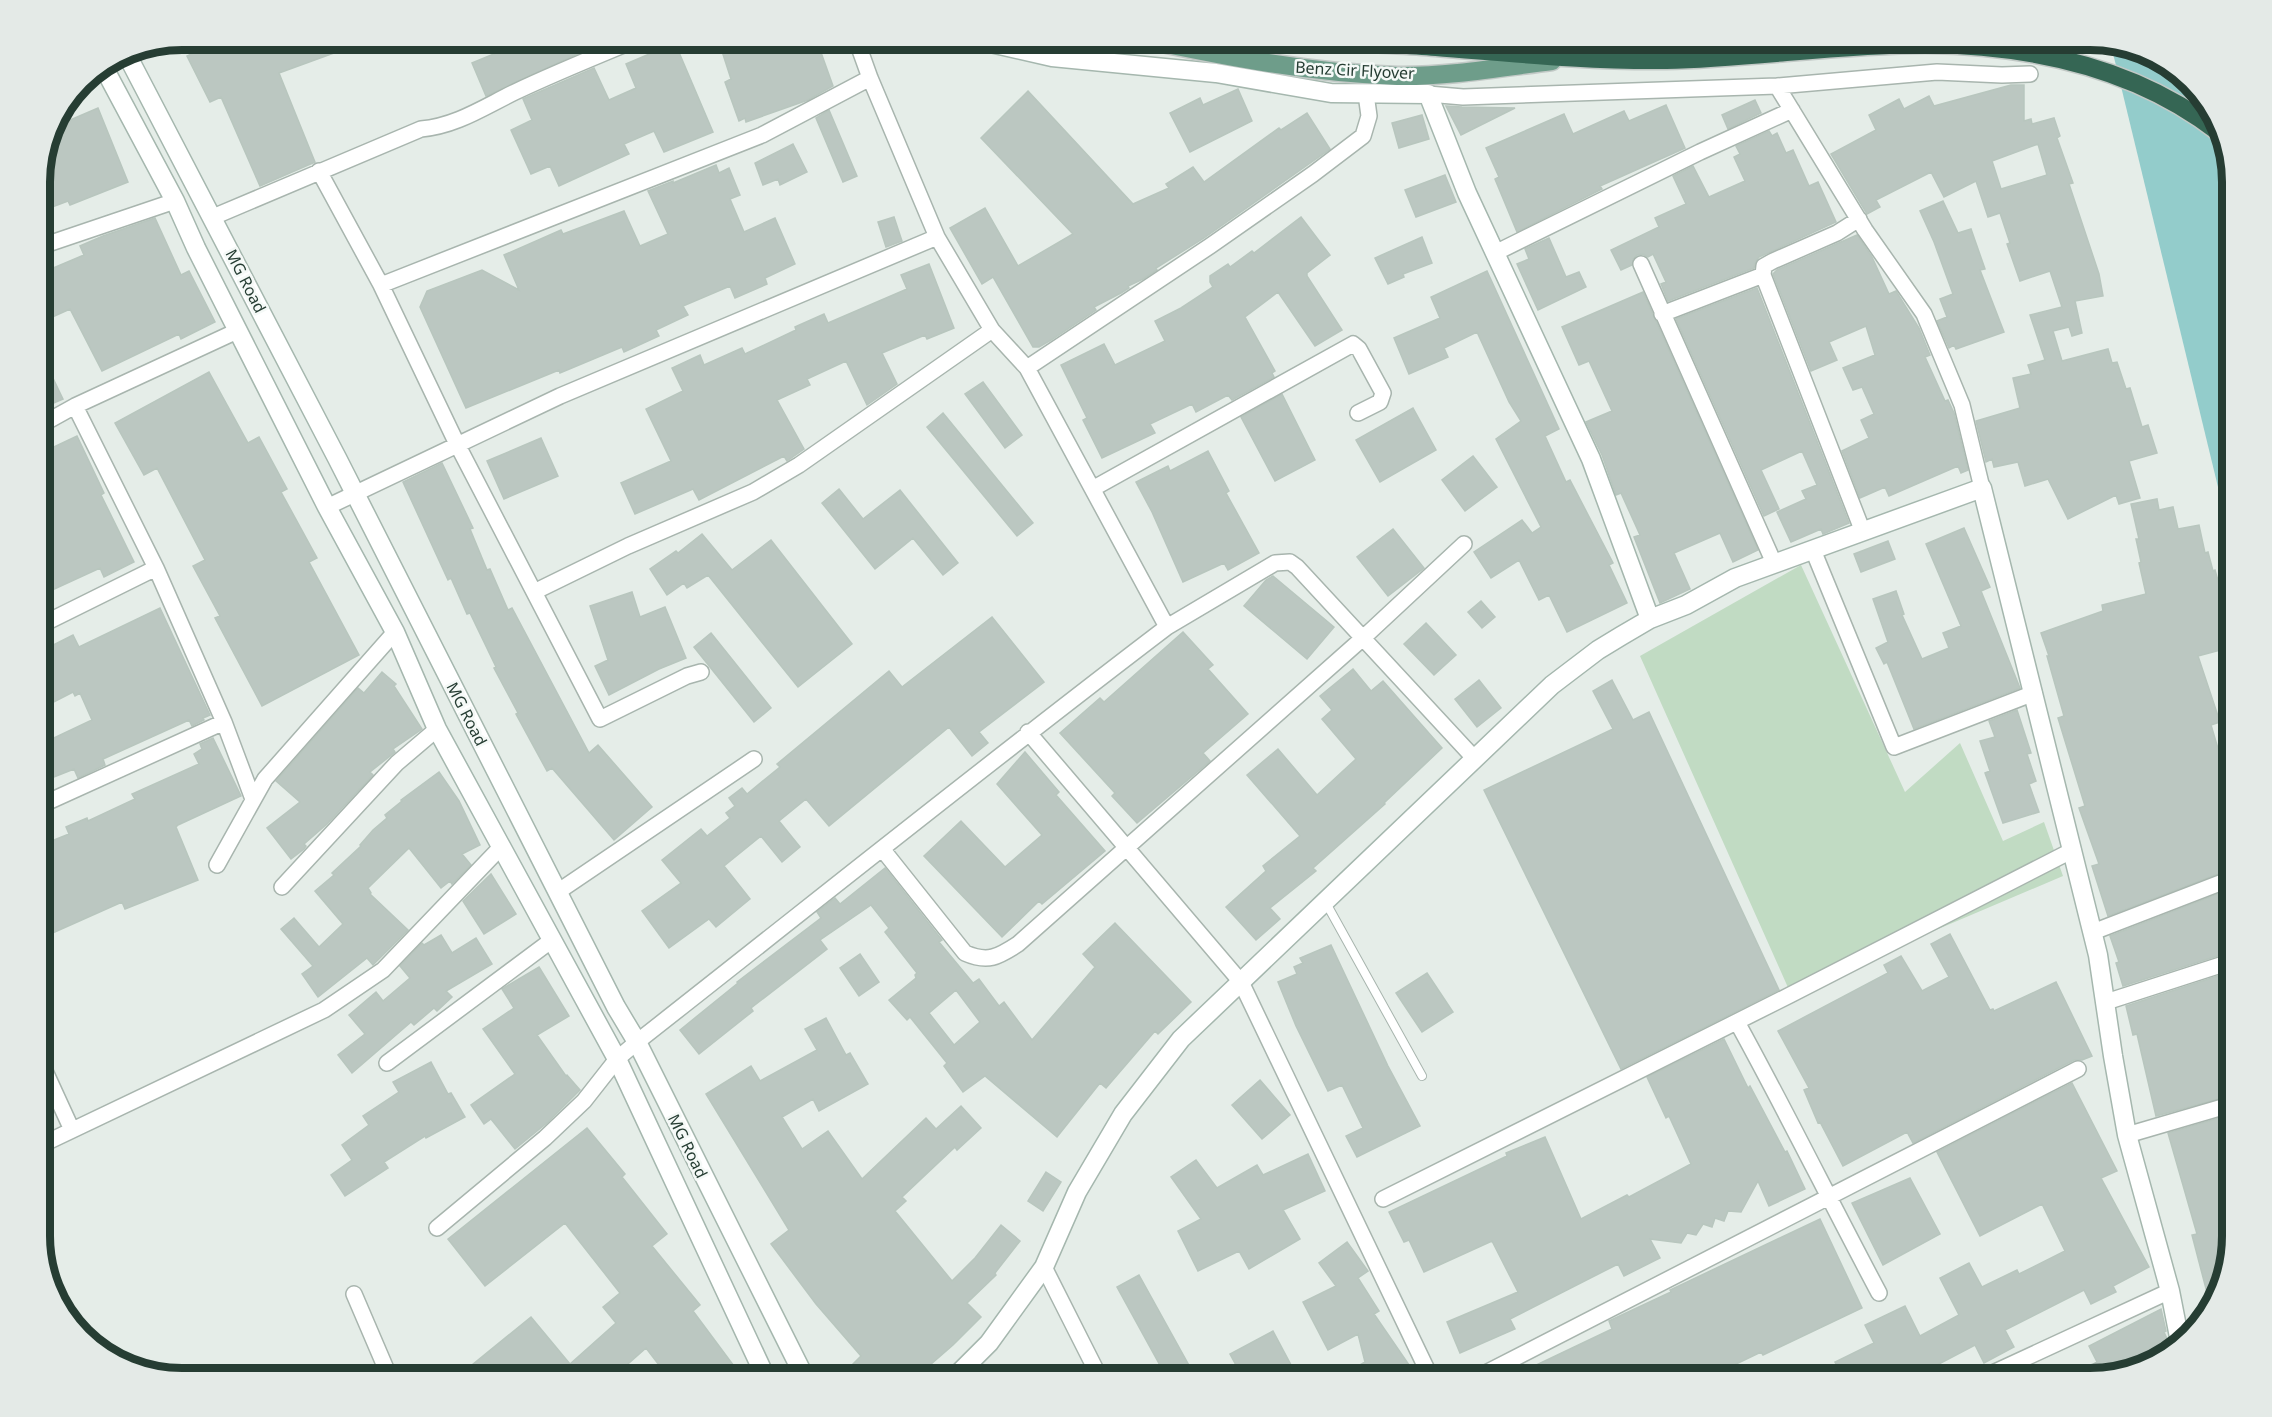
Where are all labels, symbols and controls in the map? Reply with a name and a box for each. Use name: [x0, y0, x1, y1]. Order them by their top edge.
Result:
street label: Benz Cir Flyover: [1295, 56, 1416, 84]
street label: MG Road: [221, 245, 271, 317]
street label: MG Road: [442, 678, 492, 750]
street label: MG Road: [663, 1110, 713, 1182]

